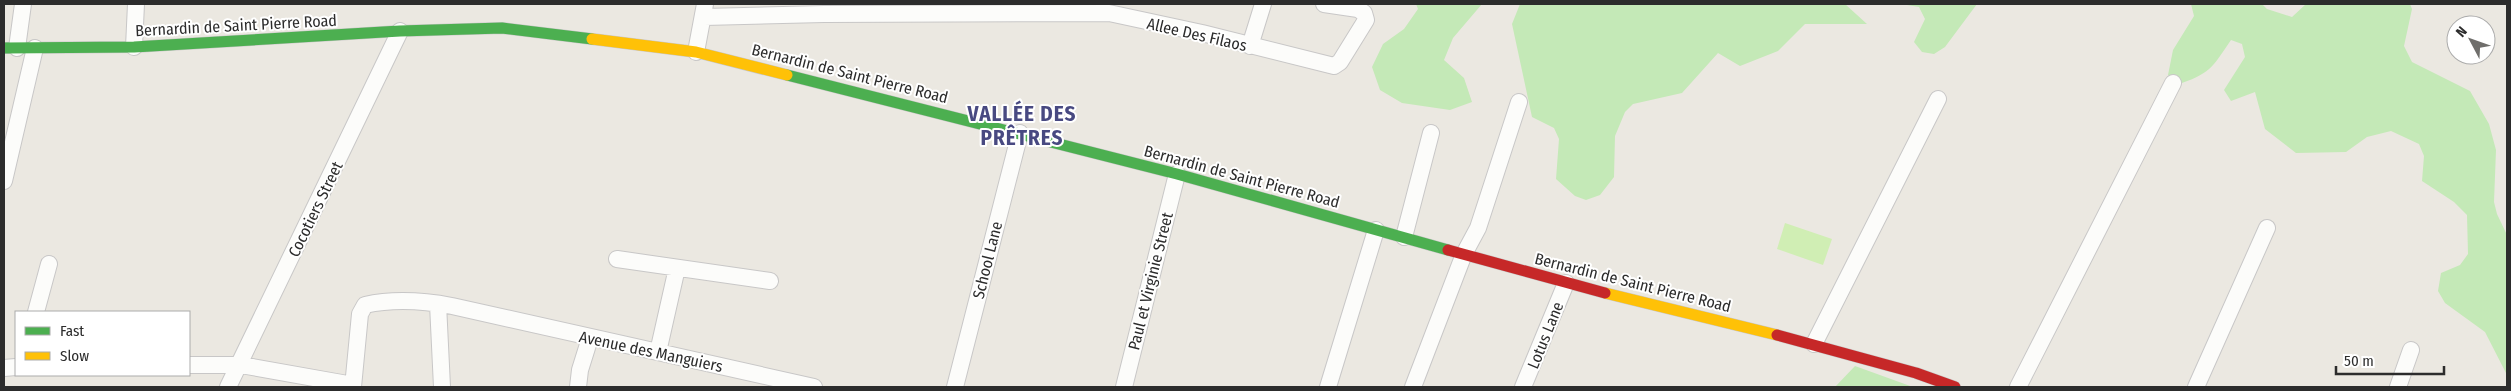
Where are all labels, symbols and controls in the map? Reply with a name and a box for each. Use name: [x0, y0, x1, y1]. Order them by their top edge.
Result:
street label: Bernardin de Saint Pierre Road: [135, 11, 337, 40]
street label: Allee Des Filaos: [1145, 14, 1249, 55]
north arrow: [2446, 15, 2496, 65]
text: N: [2452, 23, 2471, 41]
street label: Bernardin de Saint Pierre Road: [750, 40, 950, 107]
district label: VALLÉE DES PRÊTRES: [967, 100, 1077, 151]
street label: Bernardin de Saint Pierre Road: [1142, 141, 1342, 212]
street label: Cocotiers Street: [284, 158, 347, 260]
street label: Paul et Virginie Street: [1124, 210, 1177, 352]
street label: School Lane: [969, 219, 1006, 301]
street label: Bernardin de Saint Pierre Road: [1533, 249, 1733, 316]
street label: Lotus Lane: [1523, 299, 1568, 371]
legend: [15, 311, 190, 376]
text: Fast: [60, 322, 84, 340]
street label: Avenue des Manguiers: [577, 327, 725, 376]
scale bar: [2336, 344, 2444, 376]
text: Slow: [60, 347, 89, 365]
text: 50 m: [2344, 352, 2374, 370]

